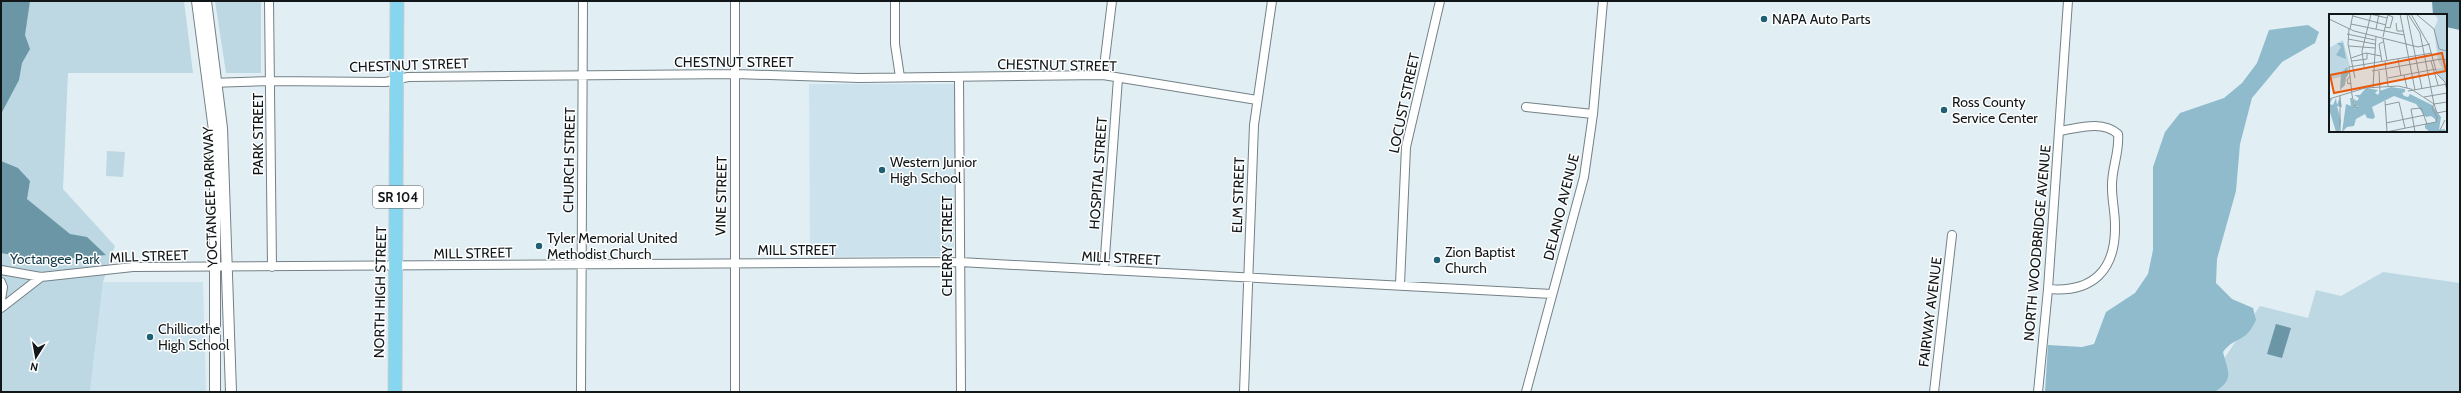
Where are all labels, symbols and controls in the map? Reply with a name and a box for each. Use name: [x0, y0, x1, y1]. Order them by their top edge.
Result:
place label: NAPA Auto Parts: [1772, 10, 1871, 28]
marker: NAPA Auto Parts: [1759, 14, 1769, 24]
inset map: [2329, 14, 2447, 132]
street label: LOCUST STREET: [1385, 51, 1424, 155]
street label: CHESTNUT STREET: [674, 53, 794, 71]
street label: CHESTNUT STREET: [349, 54, 470, 76]
street label: CHESTNUT STREET: [997, 55, 1117, 75]
street label: PARK STREET: [249, 92, 267, 175]
place label: Ross County Service Center: [1952, 93, 2038, 127]
marker: Ross County Service Center: [1939, 105, 1949, 115]
street label: CHURCH STREET: [559, 106, 579, 213]
street label: HOSPITAL STREET: [1085, 115, 1111, 230]
street label: YOCTANGEE PARKWAY: [199, 125, 221, 269]
street label: NORTH WOODBRIDGE AVENUE: [2019, 144, 2055, 342]
street label: DELANO AVENUE: [1539, 152, 1583, 262]
place label: Western Junior High School: [890, 153, 977, 187]
street label: VINE STREET: [711, 155, 731, 236]
street label: ELM STREET: [1228, 156, 1248, 233]
marker: Western Junior High School: [877, 165, 887, 175]
road number: SR 104: [373, 186, 423, 208]
street label: CHERRY STREET: [938, 195, 956, 297]
street label: NORTH HIGH STREET: [370, 225, 390, 358]
place label: Tyler Memorial United Methodist Church: [547, 229, 678, 263]
marker: Tyler Memorial United Methodist Church: [534, 241, 544, 251]
street label: MILL STREET: [757, 241, 837, 259]
street label: MILL STREET: [433, 243, 513, 263]
place label: Zion Baptist Church: [1445, 243, 1516, 277]
street label: MILL STREET: [109, 246, 189, 266]
street label: MILL STREET: [1081, 247, 1161, 269]
park label: Yoctangee Park: [9, 250, 101, 268]
marker: Zion Baptist Church: [1432, 255, 1442, 265]
street label: FAIRWAY AVENUE: [1914, 256, 1946, 368]
place label: Chillicothe High School: [158, 320, 230, 354]
marker: Chillicothe High School: [145, 332, 155, 342]
north arrow: [16, 337, 56, 377]
text: N: [29, 359, 39, 374]

